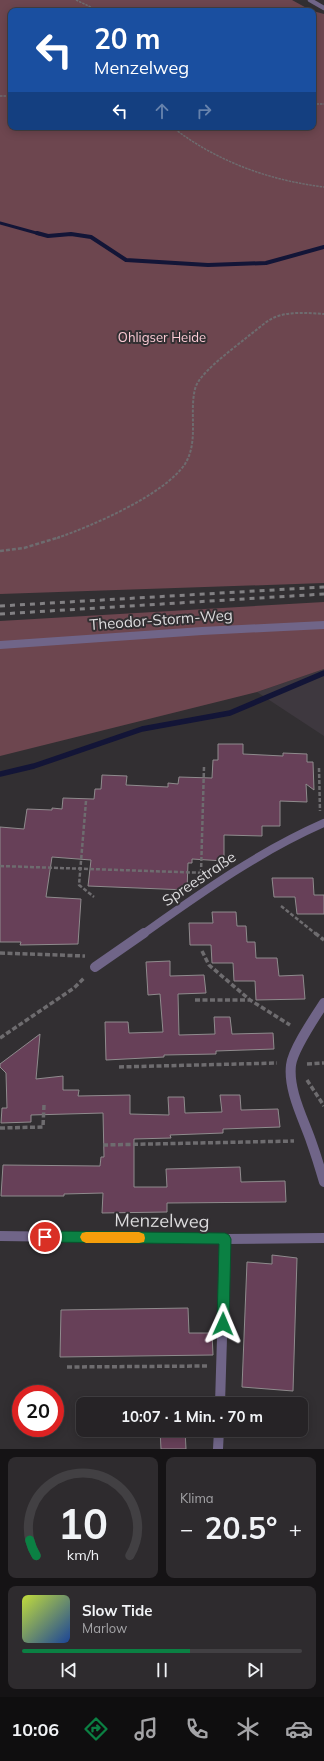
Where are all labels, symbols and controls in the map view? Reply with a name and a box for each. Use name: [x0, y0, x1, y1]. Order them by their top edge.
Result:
text: 20 m: [94, 21, 160, 56]
icon: left: [28, 24, 80, 76]
text: Menzelweg: [94, 56, 189, 79]
icon: left: [109, 100, 131, 122]
icon: ahead: [151, 100, 173, 122]
icon: right: [193, 100, 215, 122]
park label: Ohligser Heide: [118, 329, 206, 345]
street label: Theodor-Storm-Weg: [89, 605, 233, 634]
street label: Spreestraße: [158, 847, 239, 910]
street label: Menzelweg: [114, 1208, 210, 1233]
pin: [28, 1220, 62, 1254]
icon: arrive: [34, 1226, 56, 1248]
position arrow: [202, 1303, 244, 1345]
speed limit sign: 20: [12, 1385, 64, 1437]
text: 10:07 · 1 Min. · 70 m: [121, 1407, 263, 1426]
text: Klima: [180, 1490, 214, 1506]
text: 10: [58, 1496, 108, 1548]
text: 20.5°: [205, 1509, 277, 1547]
text: −: [180, 1515, 193, 1543]
text: +: [289, 1515, 302, 1543]
text: km/h: [67, 1545, 99, 1563]
text: Slow Tide: [82, 1601, 152, 1620]
text: Marlow: [82, 1620, 127, 1636]
icon: previous: [58, 1659, 80, 1681]
icon: pause: [151, 1659, 173, 1681]
icon: next: [244, 1659, 266, 1681]
icon: directions: [82, 1715, 110, 1743]
icon: music: [132, 1715, 160, 1743]
icon: phone: [183, 1715, 211, 1743]
icon: climate: [234, 1715, 262, 1743]
icon: car: [285, 1715, 313, 1743]
text: 10:06: [11, 1718, 59, 1741]

